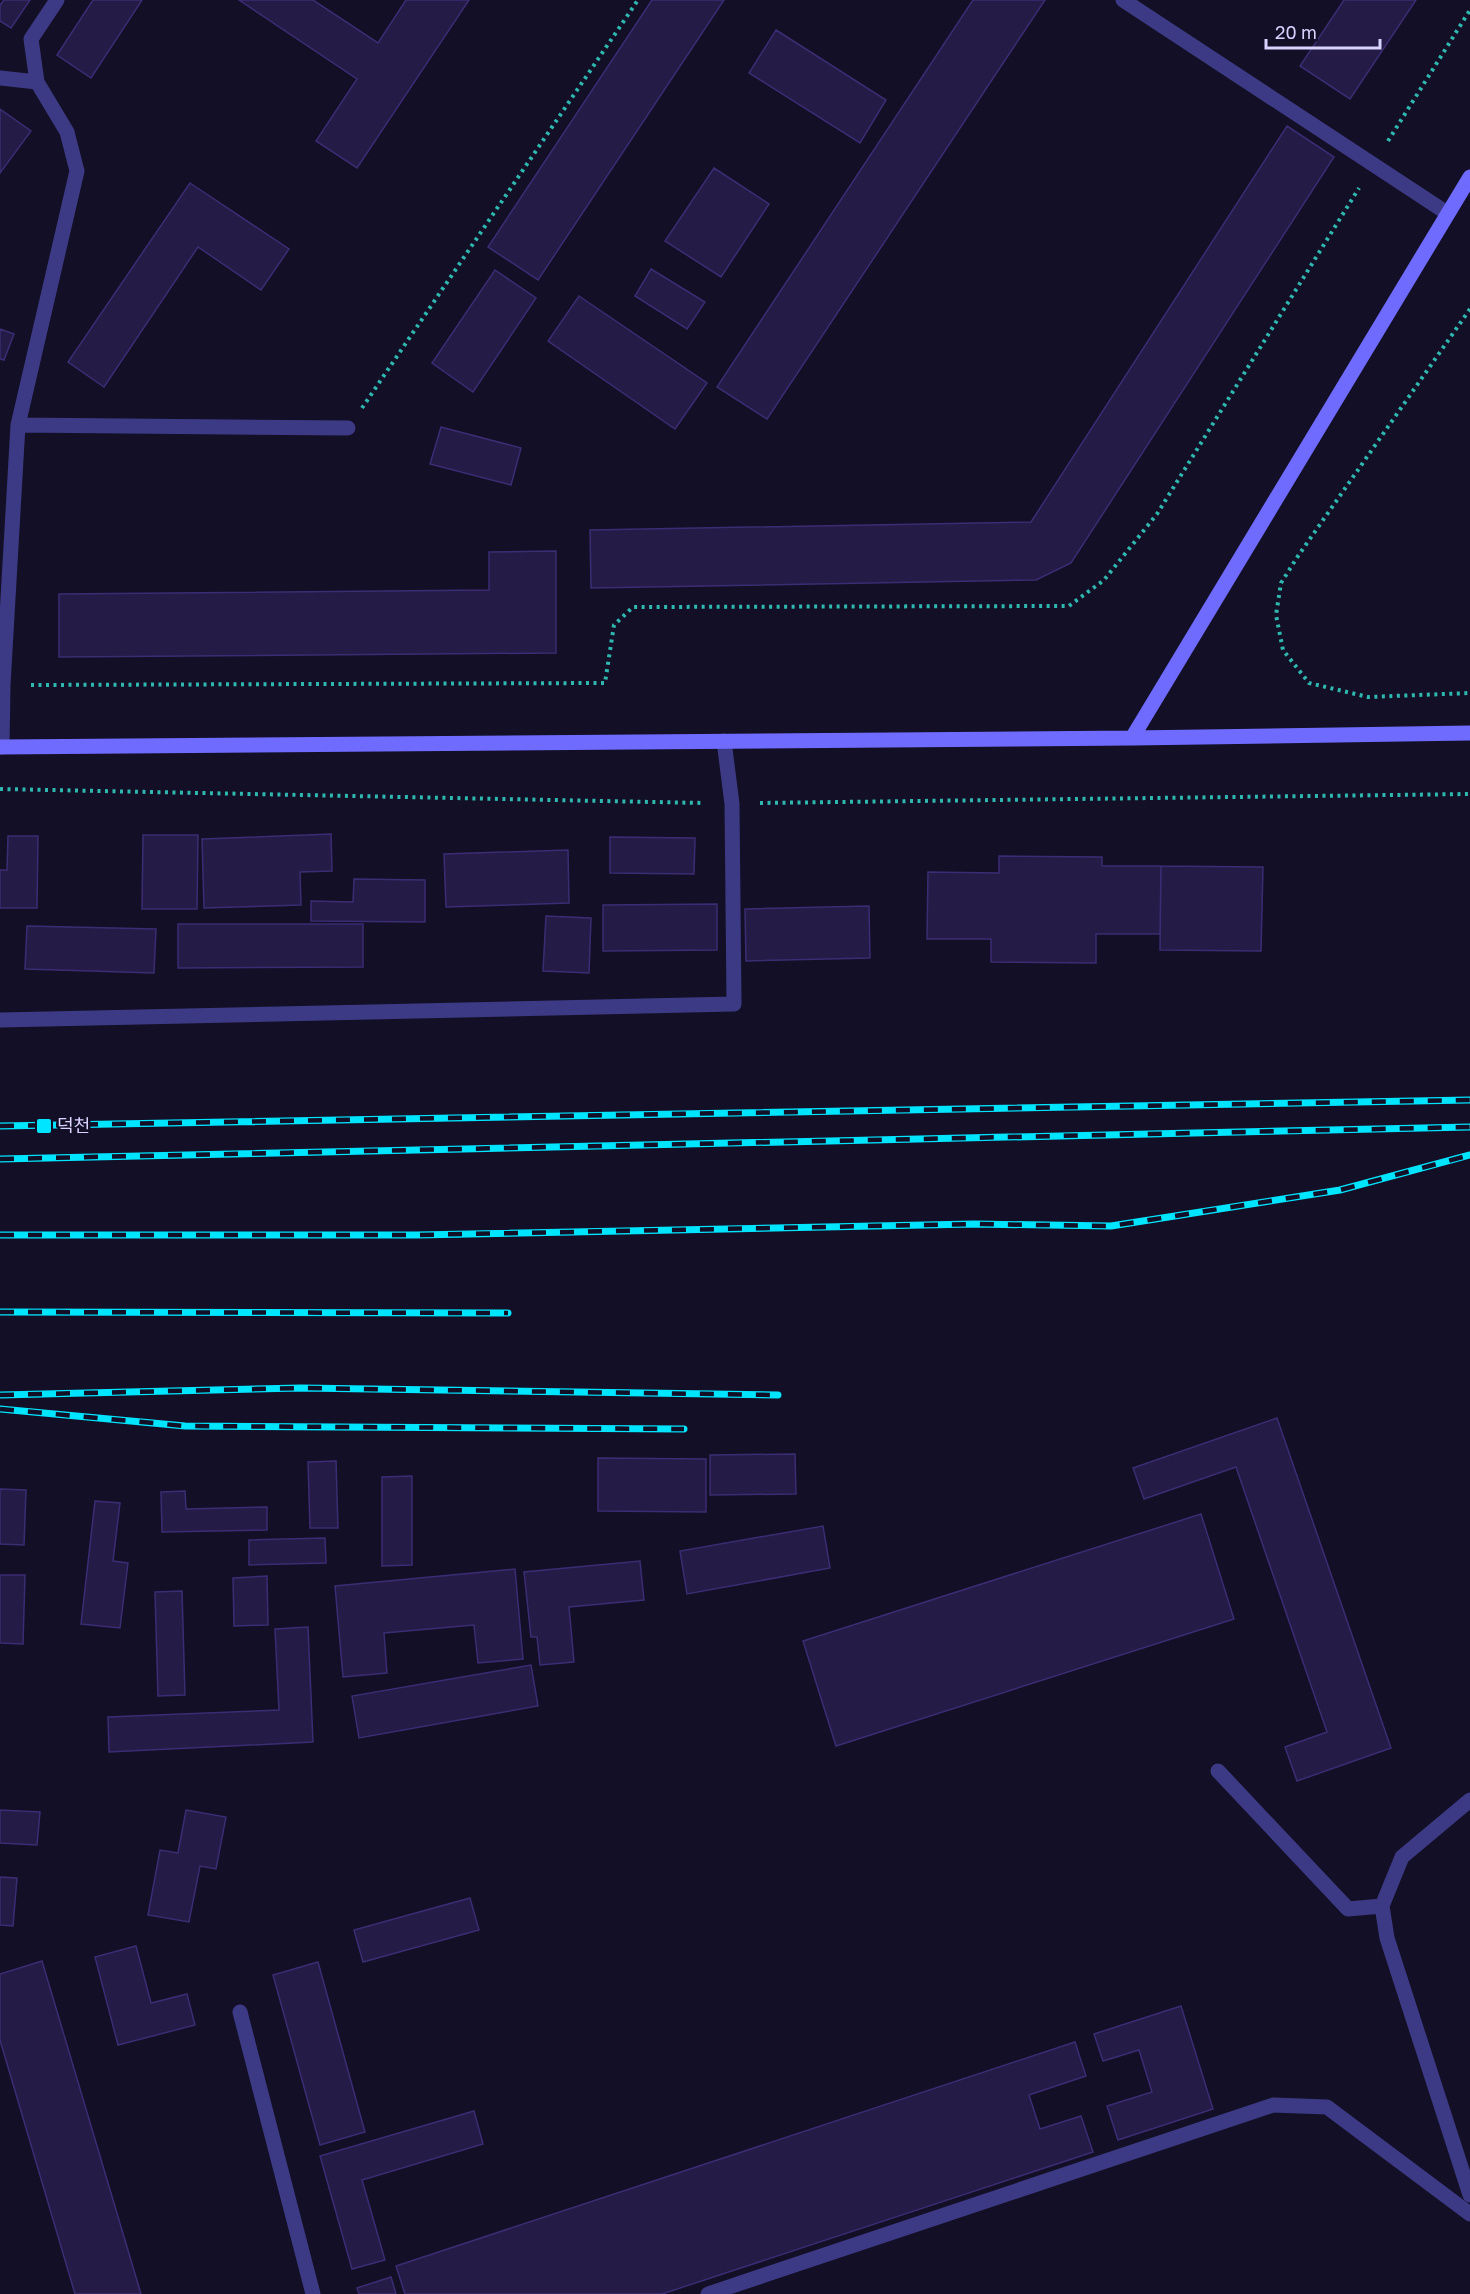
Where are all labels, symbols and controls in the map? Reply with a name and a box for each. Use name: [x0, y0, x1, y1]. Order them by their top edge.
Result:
scale bar: [1266, 12, 1380, 50]
text: 20 m: [1275, 21, 1317, 43]
place label: 덕천: [57, 1114, 90, 1136]
marker: 덕천: [35, 1117, 53, 1135]

